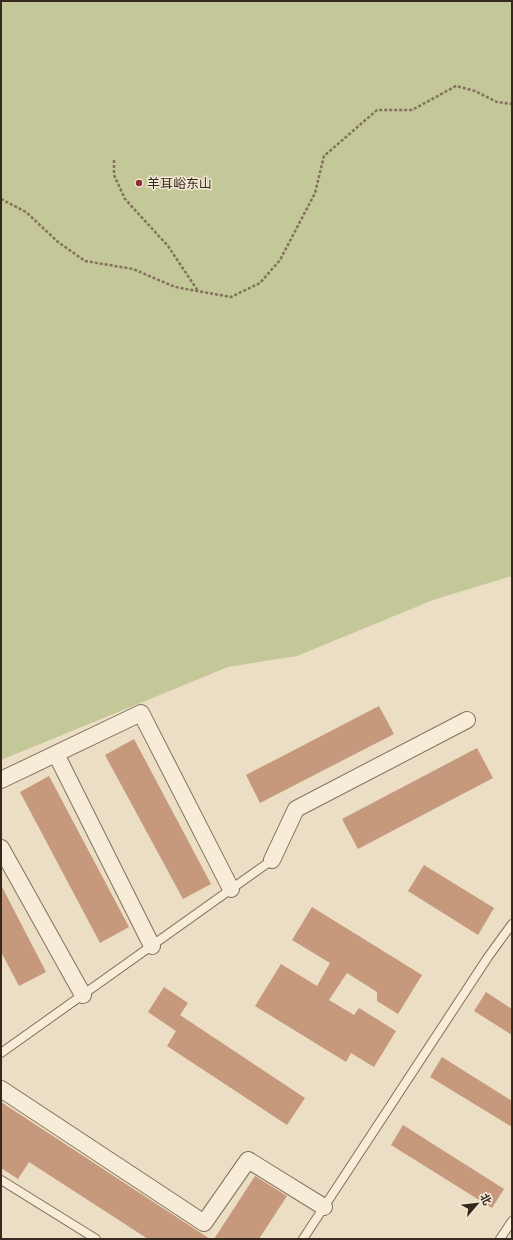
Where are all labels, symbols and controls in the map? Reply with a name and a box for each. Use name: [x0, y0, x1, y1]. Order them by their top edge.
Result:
place label: 羊耳峪东山: [147, 176, 212, 191]
marker: 羊耳峪东山: [134, 178, 144, 188]
north arrow: [457, 1184, 497, 1224]
text: 北: [477, 1192, 494, 1207]

